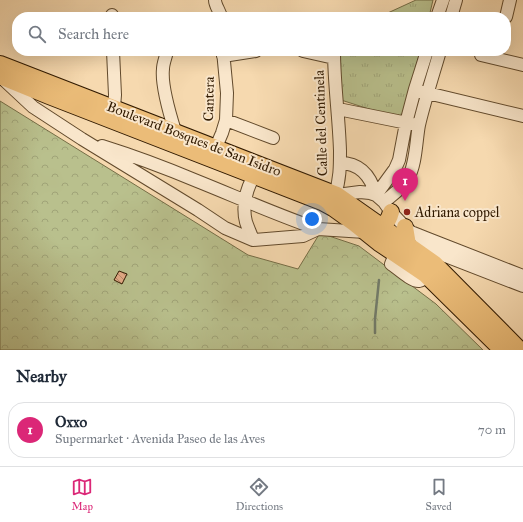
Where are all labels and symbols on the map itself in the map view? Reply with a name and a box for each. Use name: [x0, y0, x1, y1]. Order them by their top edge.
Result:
street label: Calle del Centinela: [311, 70, 331, 176]
street label: Cantera: [200, 76, 218, 122]
street label: Boulevard Bosques de San Isidro: [104, 98, 284, 181]
pin: 1: [392, 168, 418, 201]
place label: Adriana coppel: [414, 204, 500, 221]
marker: Adriana coppel: [402, 207, 412, 217]
your location: [302, 209, 322, 229]

